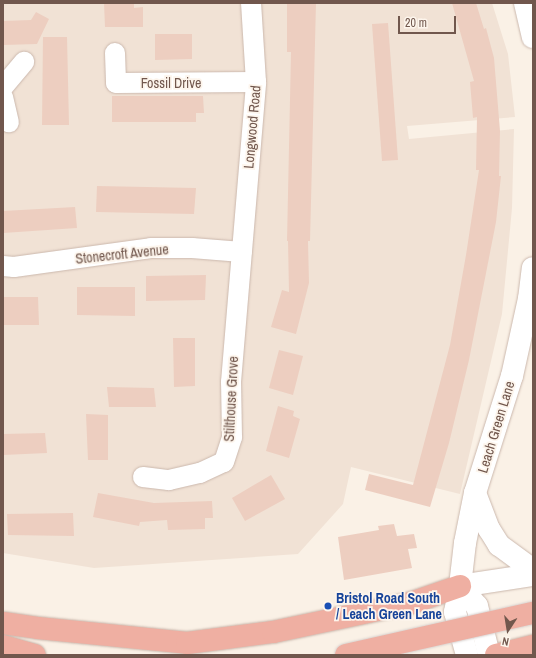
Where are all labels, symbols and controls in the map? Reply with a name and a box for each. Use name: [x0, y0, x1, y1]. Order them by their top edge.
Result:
scale bar: [400, 8, 458, 34]
text: 20 m: [405, 15, 427, 31]
street label: Fossil Drive: [141, 75, 201, 91]
street label: Longwood Road: [240, 85, 264, 169]
street label: Stonecroft Avenue: [74, 241, 170, 267]
street label: Stilthouse Grove: [220, 356, 242, 442]
street label: Leach Green Lane: [474, 379, 518, 475]
place label: Bristol Road South / Leach Green Lane: [336, 590, 442, 622]
marker: Bristol Road South / Leach Green Lane: [323, 601, 333, 611]
north arrow: [488, 610, 528, 650]
text: N: [501, 634, 510, 649]

